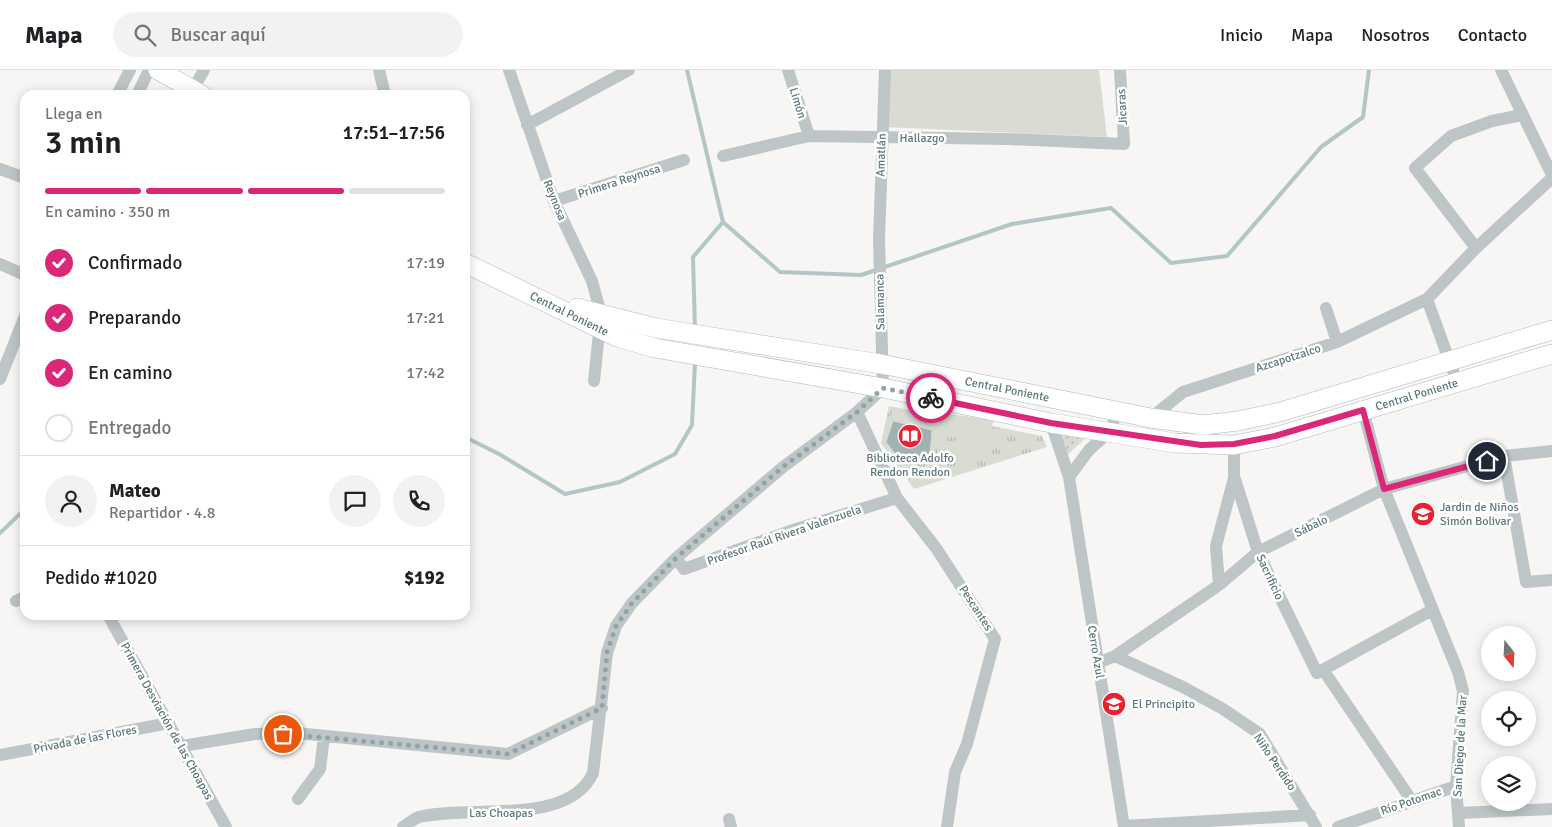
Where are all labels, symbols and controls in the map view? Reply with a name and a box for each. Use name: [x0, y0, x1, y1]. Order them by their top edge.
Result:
search box: [113, 12, 463, 57]
text: Mapa: [25, 20, 83, 50]
icon: search: [131, 21, 159, 49]
text: Buscar aquí: [171, 23, 266, 47]
text: Inicio: [1220, 24, 1263, 46]
text: Mapa: [1291, 24, 1333, 46]
text: Nosotros: [1361, 24, 1430, 46]
text: Contacto: [1458, 24, 1527, 46]
street label: Limón: [786, 86, 809, 120]
street label: Jicaras: [1114, 89, 1131, 125]
text: Llega en: [45, 104, 103, 124]
text: 17:51–17:56: [343, 121, 445, 145]
text: 3 min: [45, 123, 122, 162]
street label: Hallazgo: [899, 131, 945, 146]
street label: Amatlán: [873, 133, 890, 177]
street label: Primera Reynosa: [576, 161, 662, 202]
street label: Reynosa: [540, 178, 569, 223]
text: En camino · 350 m: [45, 202, 170, 222]
icon: check: [45, 249, 73, 277]
text: Confirmado: [88, 251, 182, 275]
text: 17:19: [406, 253, 445, 273]
street label: Salamanca: [873, 274, 888, 330]
street label: Central Poniente: [527, 289, 611, 340]
icon: check: [45, 304, 73, 332]
text: Preparando: [88, 306, 181, 330]
text: 17:21: [406, 308, 445, 328]
street label: Azcapotzalco: [1254, 341, 1323, 376]
icon: check: [45, 359, 73, 387]
text: En camino: [88, 361, 172, 385]
text: 17:42: [406, 363, 445, 383]
courier: [906, 373, 956, 423]
street label: Central Poniente: [964, 374, 1051, 405]
street label: Central Poniente: [1374, 376, 1460, 415]
icon: bike: [917, 384, 945, 412]
text: Entregado: [88, 416, 171, 440]
library icon: Biblioteca Adolfo Rendon Rendon: [897, 423, 923, 449]
pin: [1466, 440, 1508, 482]
icon: home: [1473, 447, 1501, 475]
place label: Biblioteca Adolfo Rendon Rendon: [866, 451, 954, 480]
button: person: [45, 475, 97, 527]
button: chat: [329, 475, 381, 527]
button: phone: [393, 475, 445, 527]
text: Mateo: [109, 479, 161, 503]
place label: Jardin de Niños Simón Bolivar: [1440, 500, 1519, 529]
school or university icon: Jardin de Niños Simón Bolivar: [1410, 501, 1436, 527]
street label: Profesor Raúl Rivera Valenzuela: [705, 502, 863, 569]
text: Repartidor · 4.8: [109, 503, 215, 523]
street label: Sábalo: [1292, 512, 1330, 541]
street label: Sacrificio: [1253, 552, 1287, 602]
text: Pedido #1020: [45, 566, 157, 590]
text: $192: [404, 566, 445, 590]
street label: Pescantes: [955, 583, 996, 634]
street label: Cerro Azul: [1084, 625, 1107, 680]
north arrow: [1481, 626, 1536, 681]
map controls: [1481, 626, 1536, 811]
street label: Primera Desviación de las Choapas: [117, 640, 216, 803]
school or university icon: El Principito: [1101, 691, 1127, 717]
button: locate: [1481, 691, 1536, 746]
street label: San Diego de la Mar: [1450, 694, 1471, 797]
place label: El Principito: [1132, 697, 1195, 712]
pin: [262, 713, 304, 755]
icon: bag: [269, 720, 297, 748]
street label: Privada de las Flores: [32, 722, 138, 757]
street label: Niño Perdido: [1250, 731, 1299, 794]
button: layers: [1481, 756, 1536, 811]
street label: Río Potomac: [1379, 784, 1444, 819]
street label: Las Choapas: [469, 806, 533, 821]

